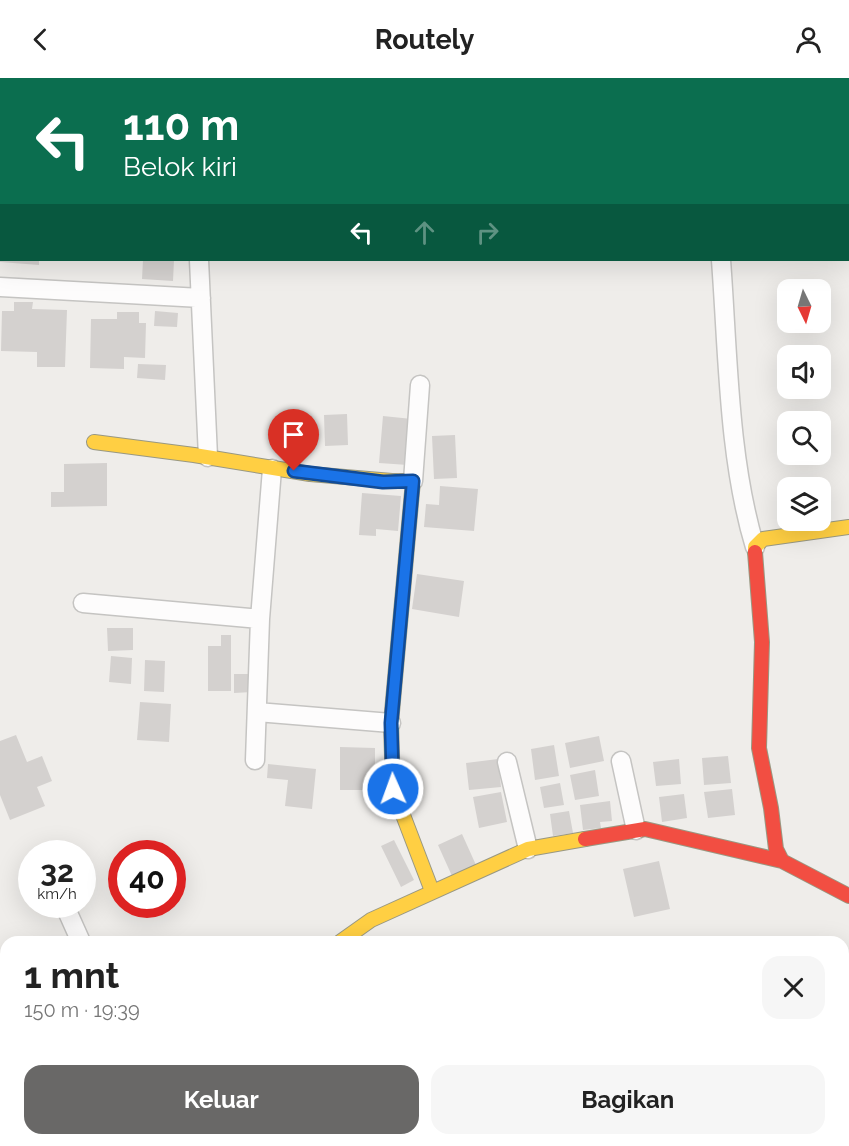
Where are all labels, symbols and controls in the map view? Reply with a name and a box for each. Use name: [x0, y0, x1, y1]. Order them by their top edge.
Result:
icon: back: [24, 23, 57, 56]
icon: person: [792, 23, 825, 56]
text: Routely: [375, 24, 474, 55]
text: 110 m: [123, 101, 239, 150]
icon: left: [24, 102, 102, 180]
text: Belok kiri: [123, 151, 237, 182]
icon: left: [345, 216, 378, 249]
icon: ahead: [408, 216, 441, 249]
icon: right: [471, 216, 504, 249]
north arrow: [777, 279, 831, 333]
map controls: [777, 279, 831, 531]
button: sound: [777, 345, 831, 399]
pin: [268, 409, 319, 471]
button: search: [777, 411, 831, 465]
icon: arrive: [277, 418, 310, 451]
button: layers: [777, 477, 831, 531]
position arrow: [361, 757, 425, 821]
speed limit sign: 40: [108, 840, 186, 918]
text: 32: [40, 854, 74, 889]
text: km/h: [37, 885, 77, 903]
text: 1 mnt: [24, 954, 119, 996]
button: close: [762, 956, 825, 1019]
text: 150 m · 19:39: [24, 998, 140, 1022]
button: Keluar: [24, 1065, 419, 1134]
button: Bagikan: [431, 1065, 825, 1134]

